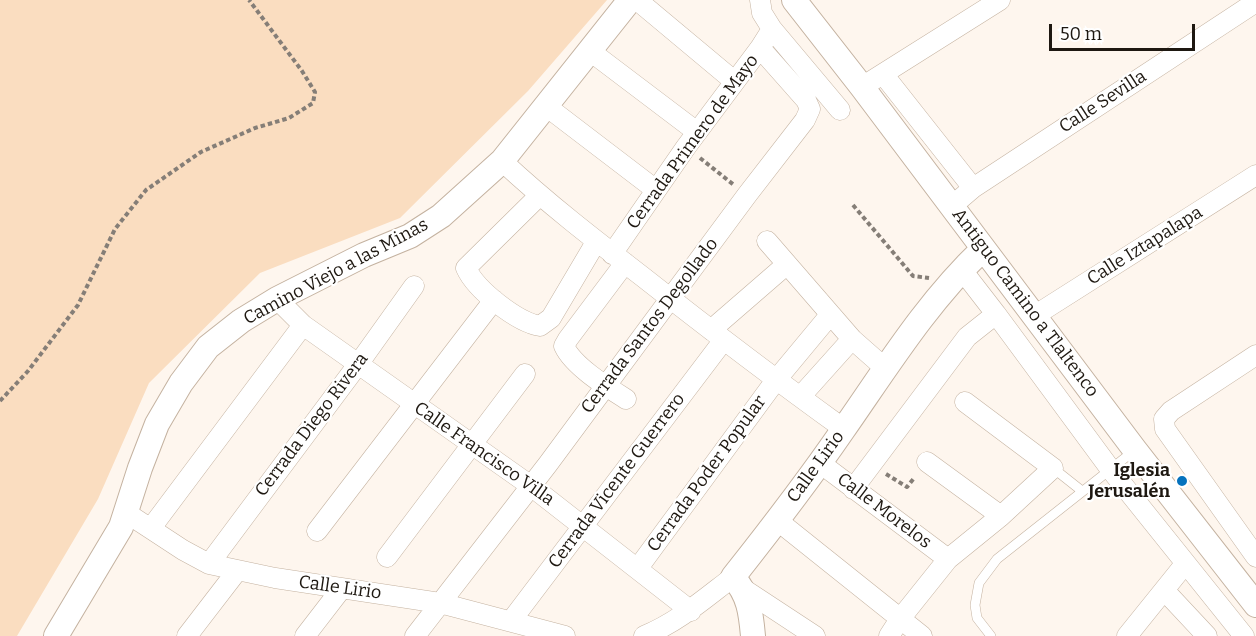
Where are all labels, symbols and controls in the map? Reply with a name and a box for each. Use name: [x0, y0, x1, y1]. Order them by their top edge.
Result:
scale bar: [1052, 12, 1198, 50]
text: 50 m: [1060, 23, 1102, 45]
street label: Cerrada Primero de Mayo: [622, 50, 764, 234]
street label: Calle Sevilla: [1055, 66, 1151, 138]
street label: Calle Iztapalapa: [1083, 202, 1207, 290]
street label: Antiguo Camino a Tlaltenco: [947, 205, 1103, 401]
street label: Camino Viejo a las Minas: [240, 214, 432, 330]
street label: Cerrada Santos Degollado: [577, 234, 723, 418]
street label: Cerrada Diego Rivera: [251, 349, 373, 501]
street label: Cerrada Vicente Guerrero: [544, 389, 690, 573]
street label: Cerrada Poder Popular: [643, 392, 771, 556]
street label: Calle Francisco Villa: [410, 397, 558, 511]
street label: Calle Lirio: [783, 427, 849, 507]
place label: Iglesia Jerusalén: [1088, 460, 1170, 502]
street label: Calle Morelos: [833, 469, 935, 553]
marker: Iglesia Jerusalén: [1175, 474, 1189, 488]
street label: Calle Lirio: [297, 572, 383, 604]

